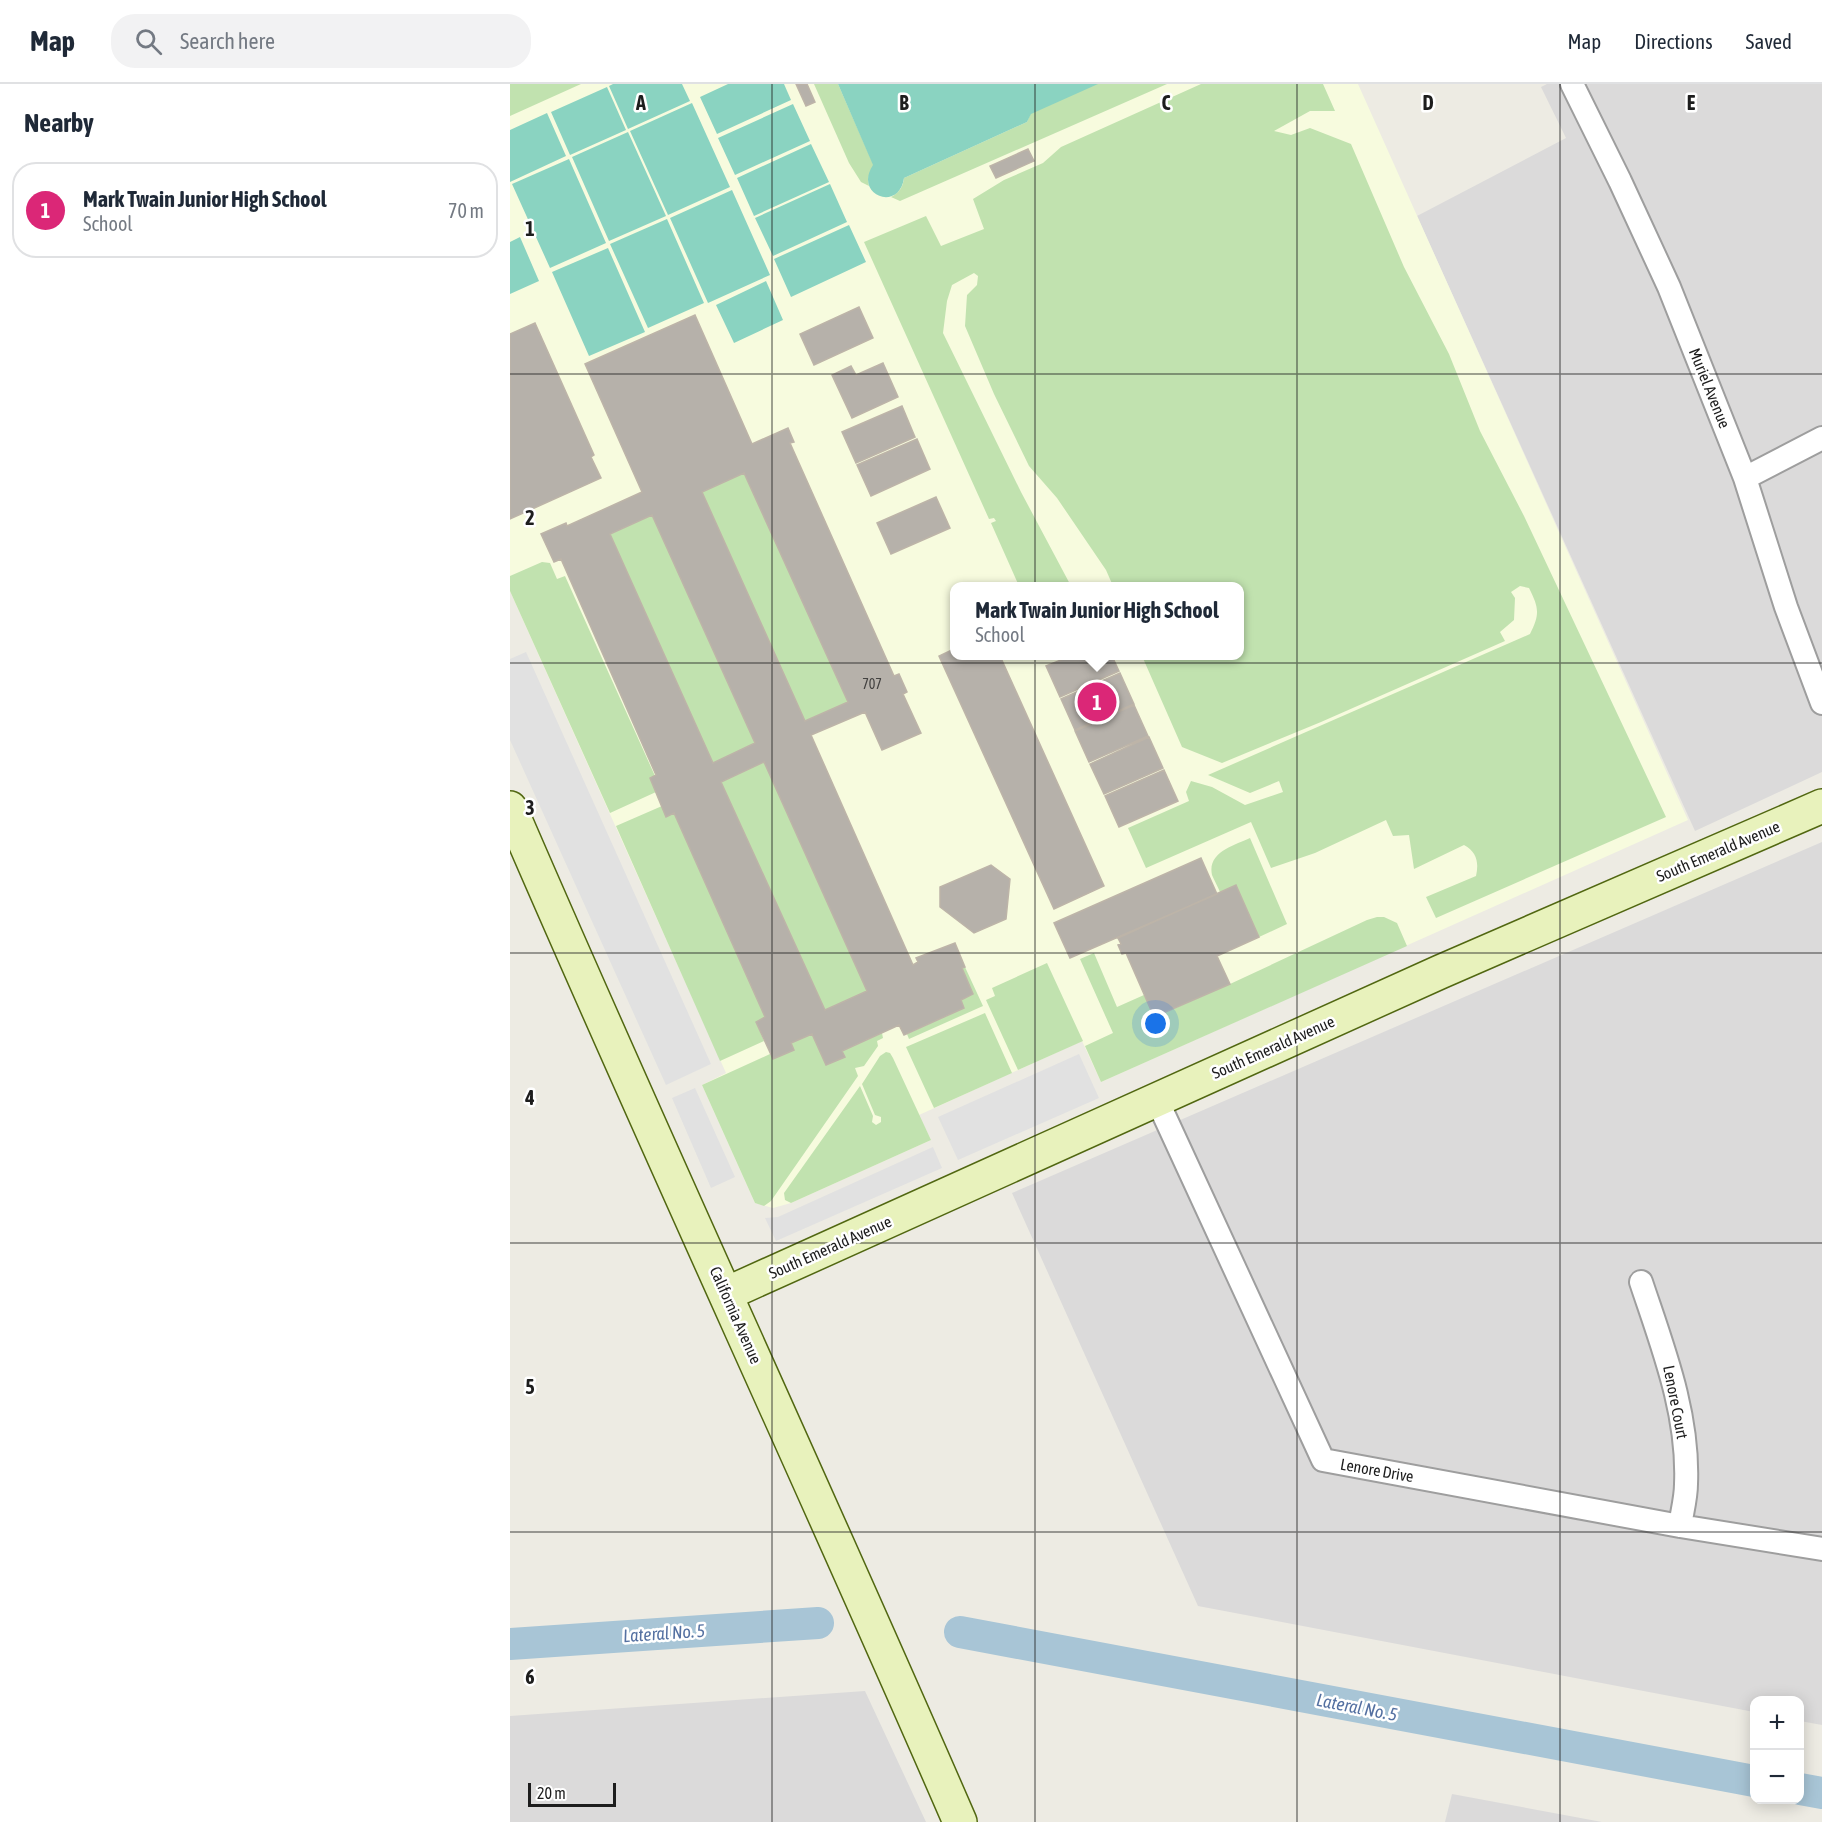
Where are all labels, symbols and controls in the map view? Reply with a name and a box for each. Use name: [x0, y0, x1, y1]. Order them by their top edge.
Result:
search box: [111, 14, 531, 68]
text: Map: [30, 25, 75, 57]
icon: search: [132, 25, 165, 58]
text: Search here: [180, 28, 275, 54]
text: Map: [1567, 29, 1601, 53]
text: Directions: [1634, 29, 1713, 53]
text: Saved: [1746, 29, 1792, 53]
text: A: [635, 91, 646, 114]
text: B: [899, 91, 909, 114]
text: C: [1162, 91, 1171, 114]
text: D: [1422, 91, 1434, 114]
text: E: [1687, 91, 1696, 114]
text: Nearby: [24, 108, 94, 138]
text: Mark Twain Junior High School: [83, 186, 327, 212]
text: 1: [41, 199, 50, 222]
text: 70 m: [448, 199, 484, 222]
text: School: [83, 212, 133, 235]
text: 1: [525, 217, 535, 240]
street label: Muriel Avenue: [1686, 345, 1734, 431]
text: 2: [525, 506, 535, 529]
popup: [950, 582, 1244, 660]
text: Mark Twain Junior High School: [975, 597, 1219, 623]
text: School: [975, 623, 1025, 646]
house number: 707: [862, 676, 882, 692]
pin: 1: [1078, 680, 1116, 724]
text: 3: [525, 796, 535, 819]
street label: South Emerald Avenue: [1654, 817, 1782, 885]
your location: [1141, 1009, 1170, 1038]
street label: South Emerald Avenue: [1209, 1012, 1337, 1082]
text: 4: [524, 1086, 535, 1109]
street label: South Emerald Avenue: [766, 1212, 894, 1282]
street label: California Avenue: [707, 1264, 765, 1366]
street label: Lenore Court: [1660, 1364, 1692, 1441]
text: 5: [525, 1375, 535, 1398]
street label: Lenore Drive: [1339, 1455, 1415, 1485]
water label: Lateral No. 5: [622, 1620, 706, 1646]
text: 6: [525, 1665, 535, 1688]
water label: Lateral No. 5: [1315, 1689, 1399, 1725]
map controls: [1750, 1696, 1804, 1804]
button: +: [1750, 1696, 1804, 1750]
button: −: [1750, 1750, 1804, 1804]
scale bar: [528, 1780, 616, 1808]
text: 20 m: [537, 1784, 566, 1802]

